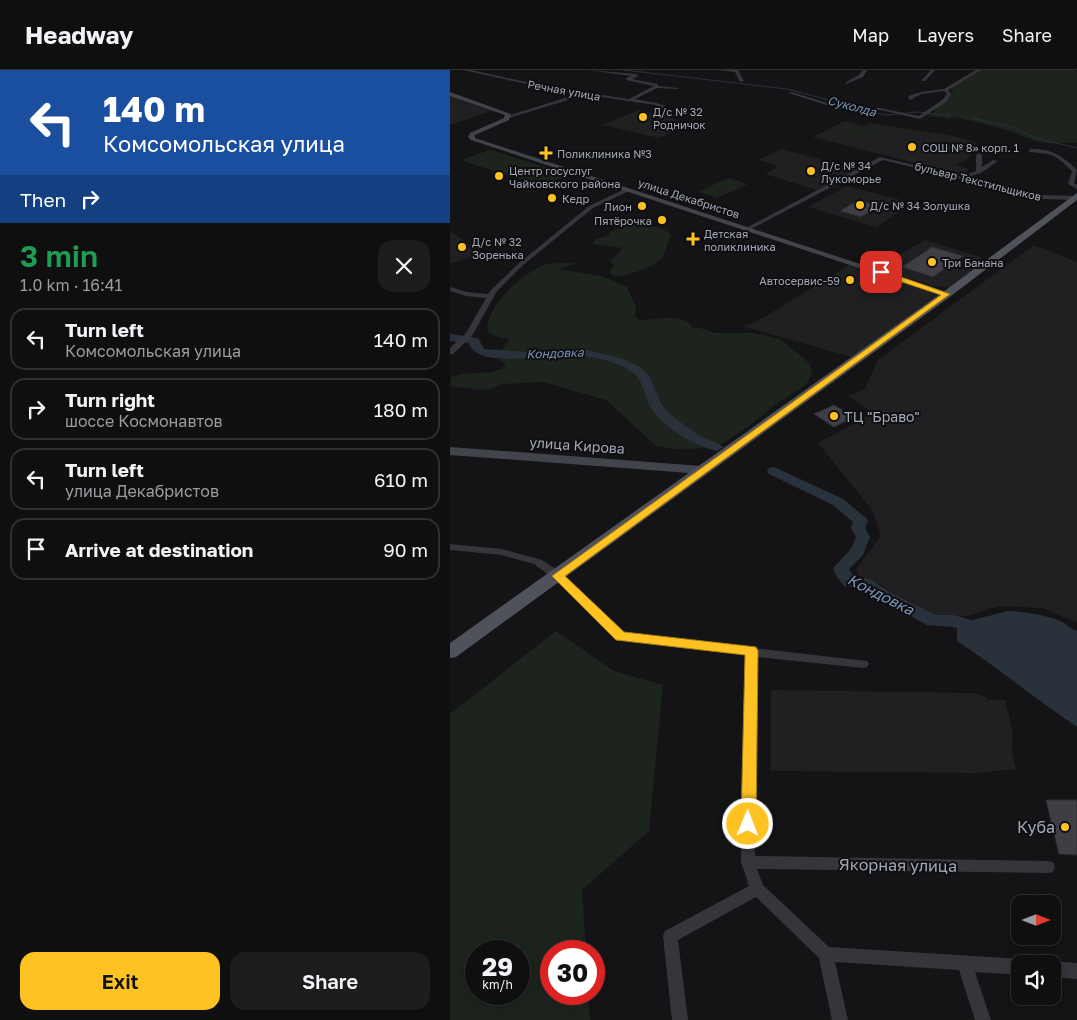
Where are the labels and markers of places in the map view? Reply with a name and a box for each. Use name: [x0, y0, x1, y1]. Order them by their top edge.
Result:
place label: Д/с № 32 Родничок: [653, 105, 706, 131]
marker: Д/с № 32 Родничок: [637, 111, 649, 123]
marker: СОШ № 8» корп. 1: [906, 141, 918, 153]
place label: СОШ № 8» корп. 1: [922, 141, 1019, 154]
marker: Поликлиника №3: [539, 146, 553, 160]
place label: Поликлиника №3: [557, 147, 652, 160]
place label: Д/с № 34 Лукоморье: [821, 159, 881, 185]
place label: Центр госуслуг Чайковского района: [509, 164, 620, 190]
marker: Д/с № 34 Лукоморье: [805, 165, 817, 177]
marker: Центр госуслуг Чайковского района: [493, 170, 505, 182]
marker: Кедр: [546, 192, 558, 204]
place label: Кедр: [562, 192, 589, 205]
marker: Д/с № 34 Золушка: [854, 199, 866, 211]
place label: Д/с № 34 Золушка: [870, 199, 970, 212]
place label: Лион: [604, 200, 632, 213]
marker: Лион: [636, 200, 648, 212]
place label: Пятёрочка: [594, 214, 652, 227]
marker: Пятёрочка: [656, 214, 668, 226]
place label: Детская поликлиника: [704, 227, 776, 253]
marker: Детская поликлиника: [686, 232, 700, 246]
place label: Д/с № 32 Зоренька: [472, 235, 524, 261]
marker: Д/с № 32 Зоренька: [456, 241, 468, 253]
pin: [860, 251, 902, 293]
marker: Три Банана: [926, 256, 938, 268]
place label: Три Банана: [942, 256, 1003, 269]
place label: Автосервис-59: [759, 274, 840, 287]
marker: Автосервис-59: [844, 274, 856, 286]
place label: ТЦ "Браво": [844, 408, 920, 425]
marker: ТЦ "Браво": [828, 410, 840, 422]
place label: Куба: [1017, 817, 1055, 837]
marker: Куба: [1059, 821, 1071, 833]

